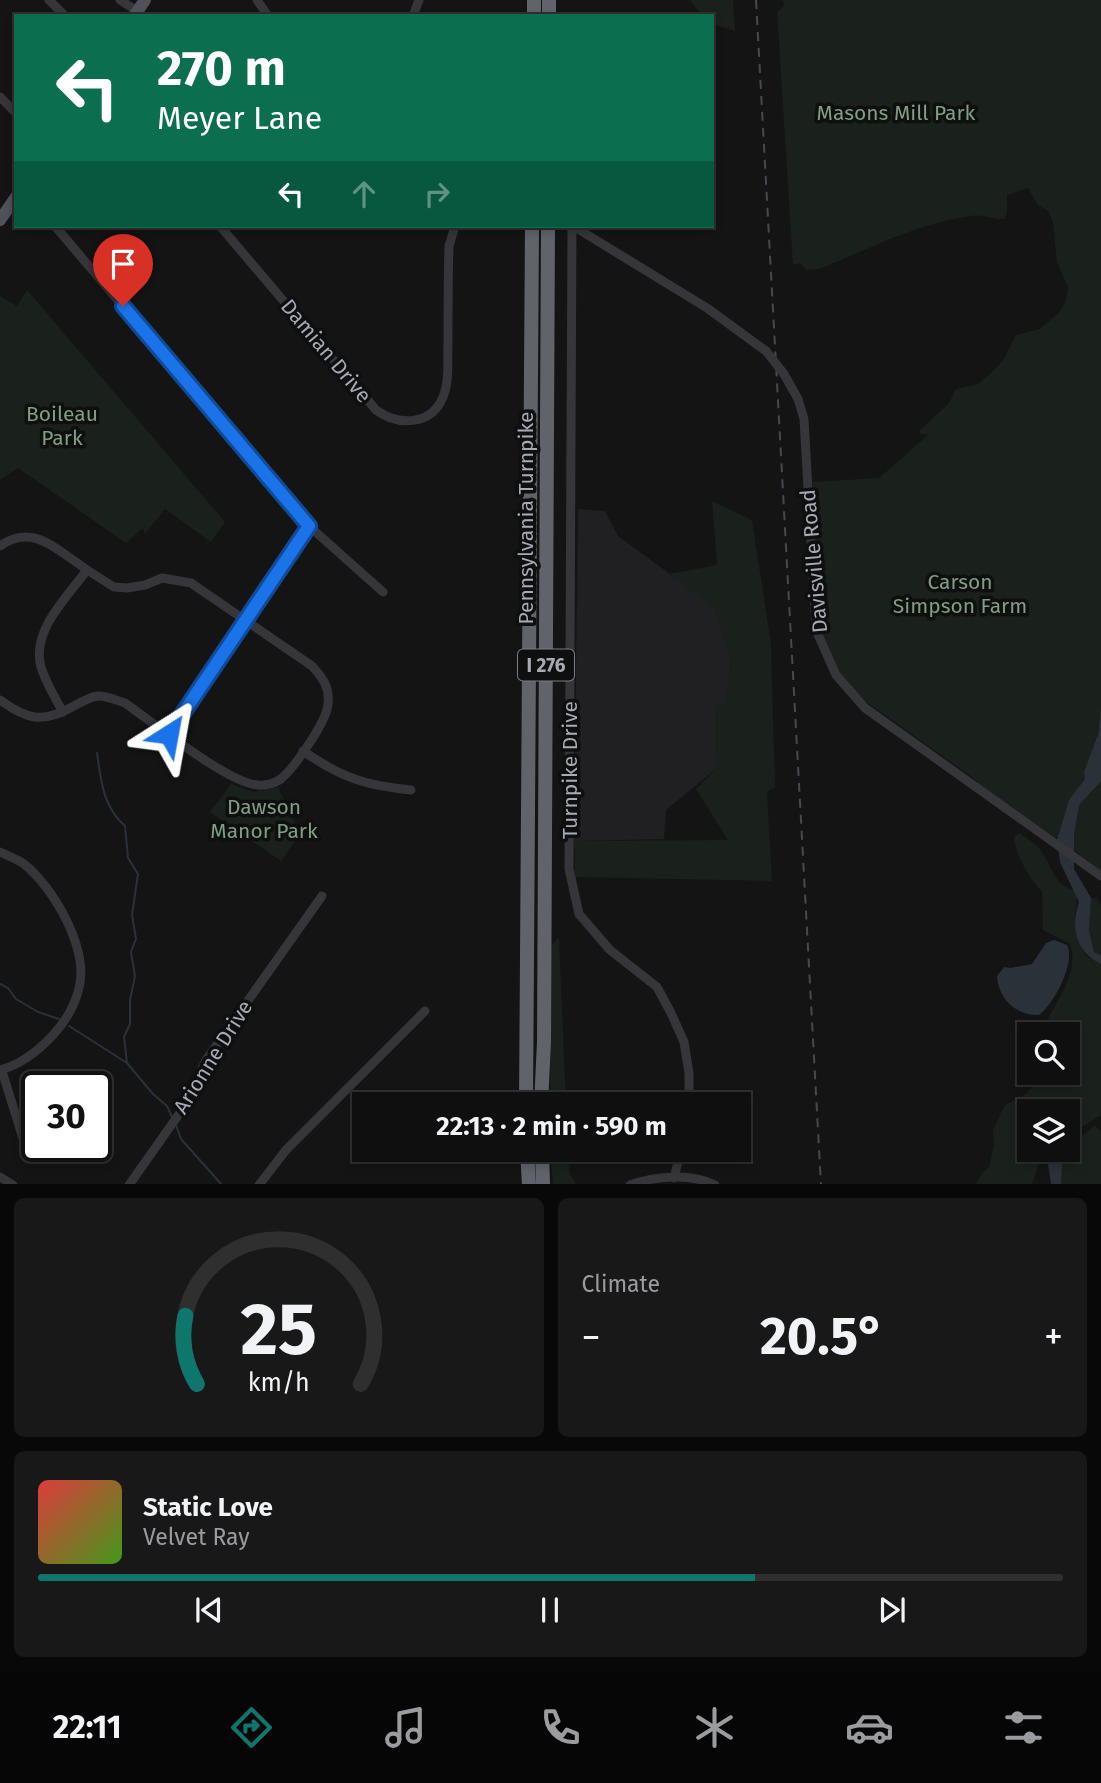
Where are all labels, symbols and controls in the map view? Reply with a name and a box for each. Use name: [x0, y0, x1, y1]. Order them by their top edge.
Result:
text: 270 m: [157, 39, 286, 98]
icon: left: [42, 42, 133, 133]
text: Meyer Lane: [157, 99, 322, 137]
park label: Masons Mill Park: [817, 100, 976, 126]
icon: left: [272, 175, 310, 213]
icon: ahead: [345, 175, 383, 213]
icon: right: [418, 175, 456, 213]
pin: [93, 234, 153, 306]
icon: arrive: [104, 245, 142, 283]
street label: Damian Drive: [275, 294, 377, 408]
park label: Boileau Park: [26, 401, 98, 451]
street label: Pennsylvania Turnpike: [513, 411, 539, 625]
street label: Davisville Road: [795, 488, 833, 634]
park label: Carson Simpson Farm: [893, 569, 1027, 619]
road number: I 276: [518, 650, 574, 680]
position arrow: [132, 697, 206, 771]
street label: Turnpike Drive: [557, 701, 583, 839]
park label: Dawson Manor Park: [210, 794, 318, 844]
street label: Arionne Drive: [168, 995, 258, 1119]
map controls: [1017, 1022, 1080, 1162]
button: search: [1017, 1022, 1080, 1085]
speed limit sign: 30: [21, 1071, 112, 1162]
button: layers: [1017, 1099, 1080, 1162]
text: 22:13 · 2 min · 590 m: [436, 1111, 667, 1142]
text: Climate: [582, 1270, 660, 1298]
text: 25: [240, 1286, 317, 1373]
text: 20.5°: [760, 1305, 885, 1368]
text: −: [582, 1314, 601, 1360]
text: +: [1044, 1314, 1063, 1360]
text: km/h: [248, 1367, 310, 1397]
text: Static Love: [143, 1492, 273, 1523]
text: Velvet Ray: [143, 1523, 250, 1551]
icon: previous: [190, 1591, 228, 1629]
icon: pause: [531, 1591, 569, 1629]
icon: next: [873, 1591, 911, 1629]
icon: directions: [227, 1703, 276, 1752]
icon: music: [381, 1703, 430, 1752]
icon: phone: [536, 1703, 585, 1752]
icon: climate: [690, 1703, 739, 1752]
icon: car: [845, 1703, 894, 1752]
icon: filters: [999, 1703, 1048, 1752]
text: 22:11: [53, 1708, 122, 1746]

